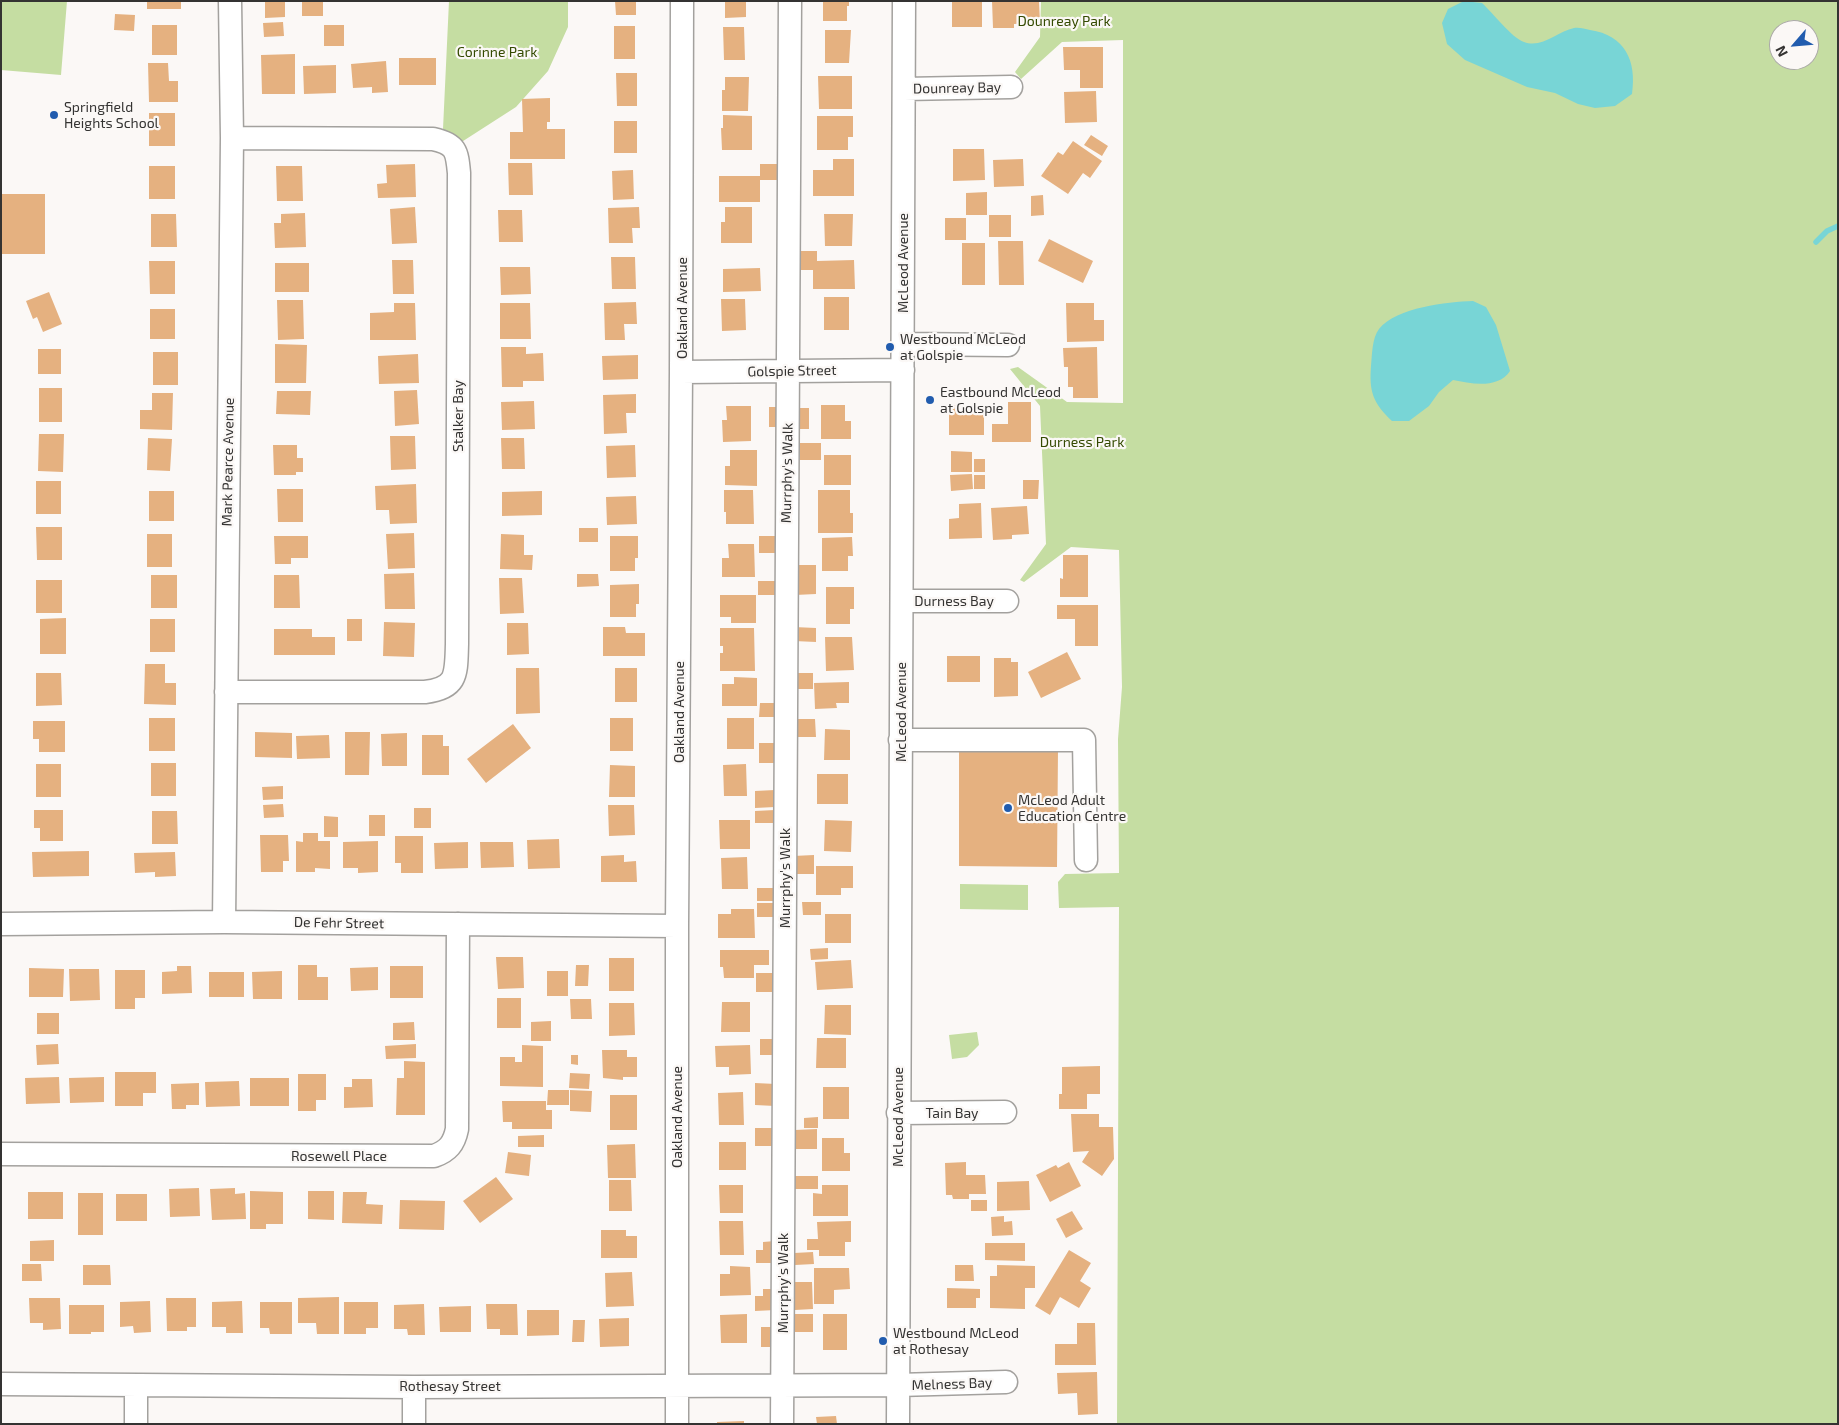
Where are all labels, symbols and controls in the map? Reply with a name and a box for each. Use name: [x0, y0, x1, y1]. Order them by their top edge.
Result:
park label: Dounreay Park: [1017, 13, 1111, 29]
north arrow: [1769, 20, 1819, 70]
text: N: [1771, 43, 1791, 60]
park label: Corinne Park: [457, 44, 537, 60]
street label: Dounreay Bay: [913, 79, 1001, 97]
place label: Springfield Heights School: [64, 99, 159, 132]
marker: Springfield Heights School: [48, 109, 60, 121]
street label: McLeod Avenue: [895, 213, 911, 313]
street label: Oakland Avenue: [674, 257, 690, 359]
place label: Westbound McLeod at Golspie: [900, 331, 1026, 364]
marker: Westbound McLeod at Golspie: [884, 341, 896, 353]
street label: Golspie Street: [747, 362, 837, 380]
street label: Stalker Bay: [450, 380, 466, 452]
place label: Eastbound McLeod at Golspie: [940, 384, 1061, 417]
marker: Eastbound McLeod at Golspie: [924, 394, 936, 406]
street label: Mark Pearce Avenue: [218, 397, 238, 527]
street label: Murrphy's Walk: [778, 423, 796, 523]
park label: Durness Park: [1040, 434, 1124, 450]
street label: Durness Bay: [914, 593, 994, 609]
street label: Oakland Avenue: [671, 661, 687, 763]
street label: McLeod Avenue: [893, 662, 909, 762]
place label: McLeod Adult Education Centre: [1018, 792, 1126, 824]
marker: McLeod Adult Education Centre: [1002, 802, 1014, 814]
street label: Murrphy's Walk: [777, 828, 793, 928]
street label: De Fehr Street: [294, 914, 384, 932]
street label: Oakland Avenue: [669, 1066, 685, 1168]
street label: McLeod Avenue: [890, 1067, 906, 1167]
street label: Tain Bay: [925, 1105, 979, 1121]
street label: Rosewell Place: [291, 1148, 387, 1164]
street label: Murrphy's Walk: [775, 1233, 791, 1333]
place label: Westbound McLeod at Rothesay: [893, 1325, 1019, 1358]
marker: Westbound McLeod at Rothesay: [877, 1335, 889, 1347]
street label: Melness Bay: [911, 1374, 993, 1394]
street label: Rothesay Street: [399, 1378, 501, 1394]

